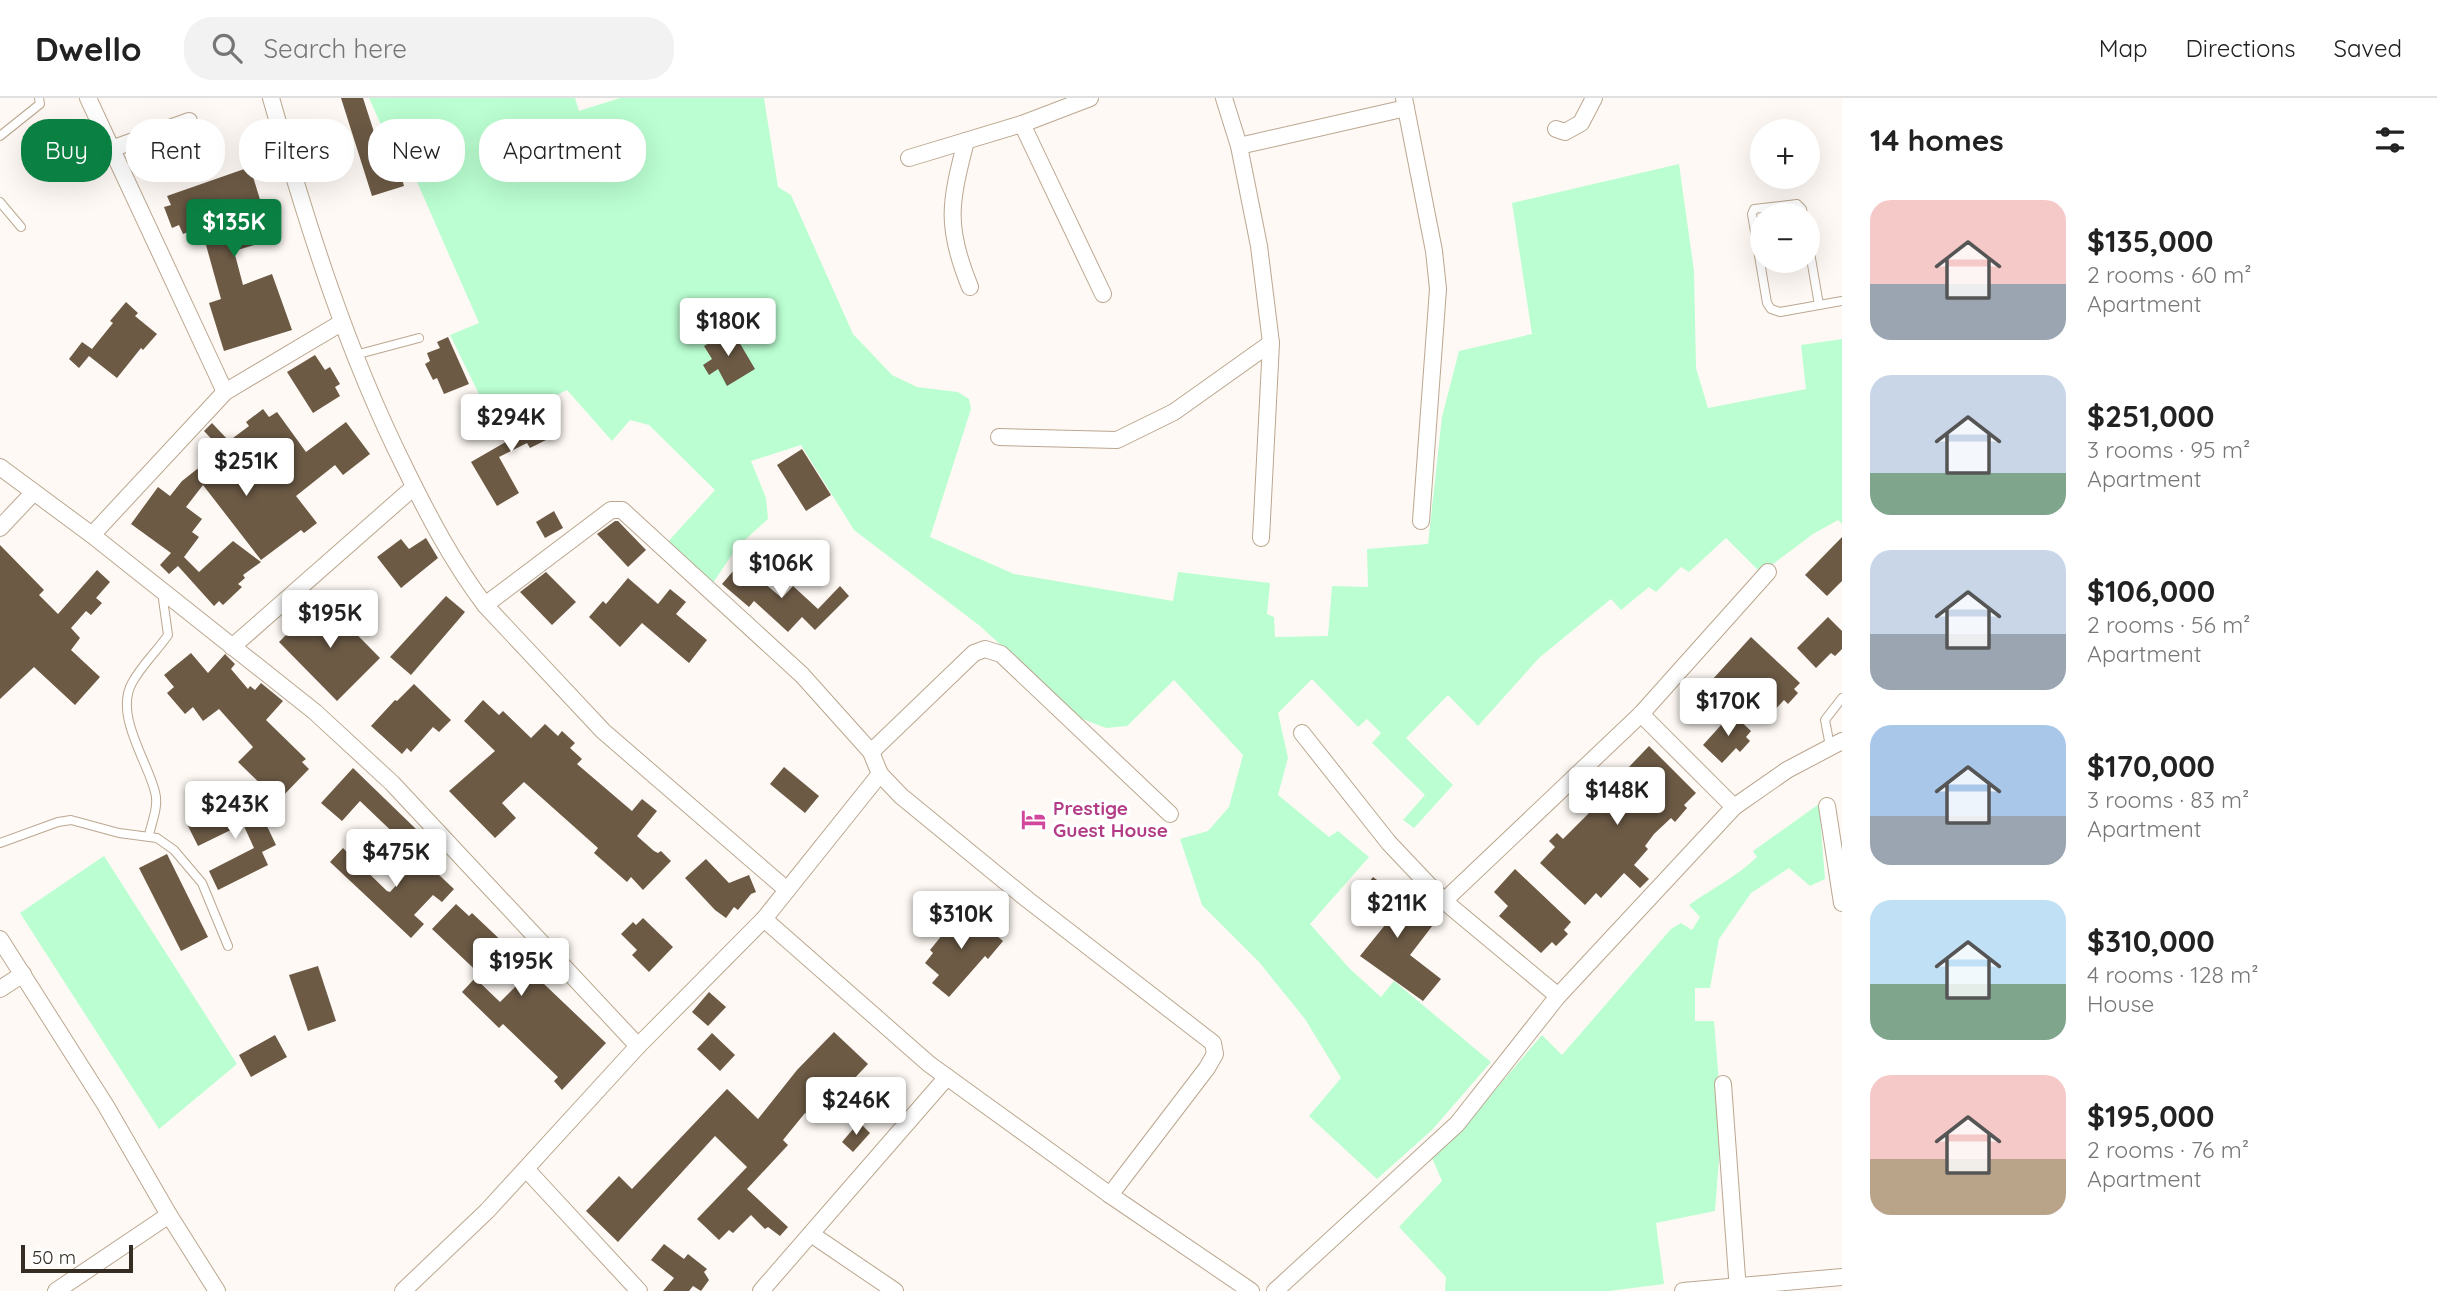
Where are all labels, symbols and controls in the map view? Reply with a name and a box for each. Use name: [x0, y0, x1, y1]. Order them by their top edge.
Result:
search box: [184, 17, 674, 80]
text: Dwello: [35, 28, 142, 69]
icon: search: [208, 29, 246, 67]
text: Search here: [264, 32, 407, 65]
text: Map: [2099, 33, 2148, 63]
text: Directions: [2186, 33, 2296, 63]
text: Saved: [2334, 33, 2402, 63]
chip: Buy: [21, 119, 112, 182]
chip: Rent: [126, 119, 225, 182]
chip: Filters: [239, 119, 354, 182]
chip: New: [368, 119, 465, 182]
chip: Apartment: [479, 119, 646, 182]
map controls: [1750, 119, 1820, 273]
button: +: [1750, 119, 1820, 189]
text: 14 homes: [1870, 121, 2004, 159]
icon: filters: [2371, 121, 2409, 159]
pin: $135K: [185, 200, 283, 259]
button: −: [1750, 203, 1820, 273]
text: $135K: [202, 207, 266, 236]
text: $135,000: [2087, 222, 2213, 260]
icon: home: [1926, 228, 2010, 312]
text: 2 rooms · 60 m²: [2087, 260, 2252, 289]
text: Apartment: [2087, 289, 2201, 318]
pin: $180K: [679, 299, 777, 358]
text: $180K: [696, 306, 760, 335]
pin: $294K: [462, 394, 560, 454]
text: $251,000: [2087, 397, 2214, 435]
text: $294K: [477, 402, 545, 431]
icon: home: [1926, 403, 2010, 487]
text: 3 rooms · 95 m²: [2087, 435, 2250, 464]
pin: $251K: [197, 438, 295, 498]
text: $251K: [214, 446, 278, 475]
text: Apartment: [2087, 464, 2201, 493]
pin: $106K: [732, 540, 830, 600]
text: $106K: [749, 548, 813, 577]
text: $106,000: [2087, 572, 2215, 610]
icon: home: [1926, 578, 2010, 662]
pin: $195K: [281, 590, 379, 650]
text: $195K: [298, 598, 362, 627]
text: 2 rooms · 56 m²: [2087, 610, 2250, 639]
text: Apartment: [2087, 639, 2201, 668]
pin: $170K: [1679, 678, 1777, 738]
text: $170K: [1696, 686, 1760, 715]
text: $170,000: [2087, 747, 2215, 785]
icon: home: [1926, 753, 2010, 837]
pin: $148K: [1568, 768, 1666, 827]
text: $148K: [1585, 775, 1649, 804]
pin: $243K: [186, 782, 284, 841]
text: 3 rooms · 83 m²: [2087, 785, 2249, 814]
text: $243K: [201, 789, 269, 818]
place label: Prestige Guest House: [1053, 796, 1168, 842]
hotel icon: Prestige Guest House: [1019, 805, 1047, 833]
text: Apartment: [2087, 814, 2201, 843]
pin: $475K: [347, 830, 445, 889]
text: $475K: [362, 837, 430, 866]
pin: $211K: [1348, 880, 1446, 940]
text: $211K: [1367, 888, 1427, 917]
pin: $310K: [912, 892, 1010, 951]
text: $310K: [929, 899, 993, 928]
text: $310,000: [2087, 922, 2215, 960]
icon: home: [1926, 928, 2010, 1012]
pin: $195K: [472, 939, 570, 998]
text: $195K: [489, 946, 553, 975]
text: 4 rooms · 128 m²: [2087, 960, 2259, 989]
text: House: [2087, 989, 2154, 1018]
pin: $246K: [807, 1077, 905, 1137]
text: $246K: [822, 1085, 890, 1114]
text: $195,000: [2087, 1097, 2214, 1135]
icon: home: [1926, 1103, 2010, 1187]
text: 2 rooms · 76 m²: [2087, 1135, 2249, 1164]
text: Apartment: [2087, 1164, 2201, 1193]
scale bar: [21, 1242, 133, 1274]
text: 50 m: [32, 1245, 76, 1269]

